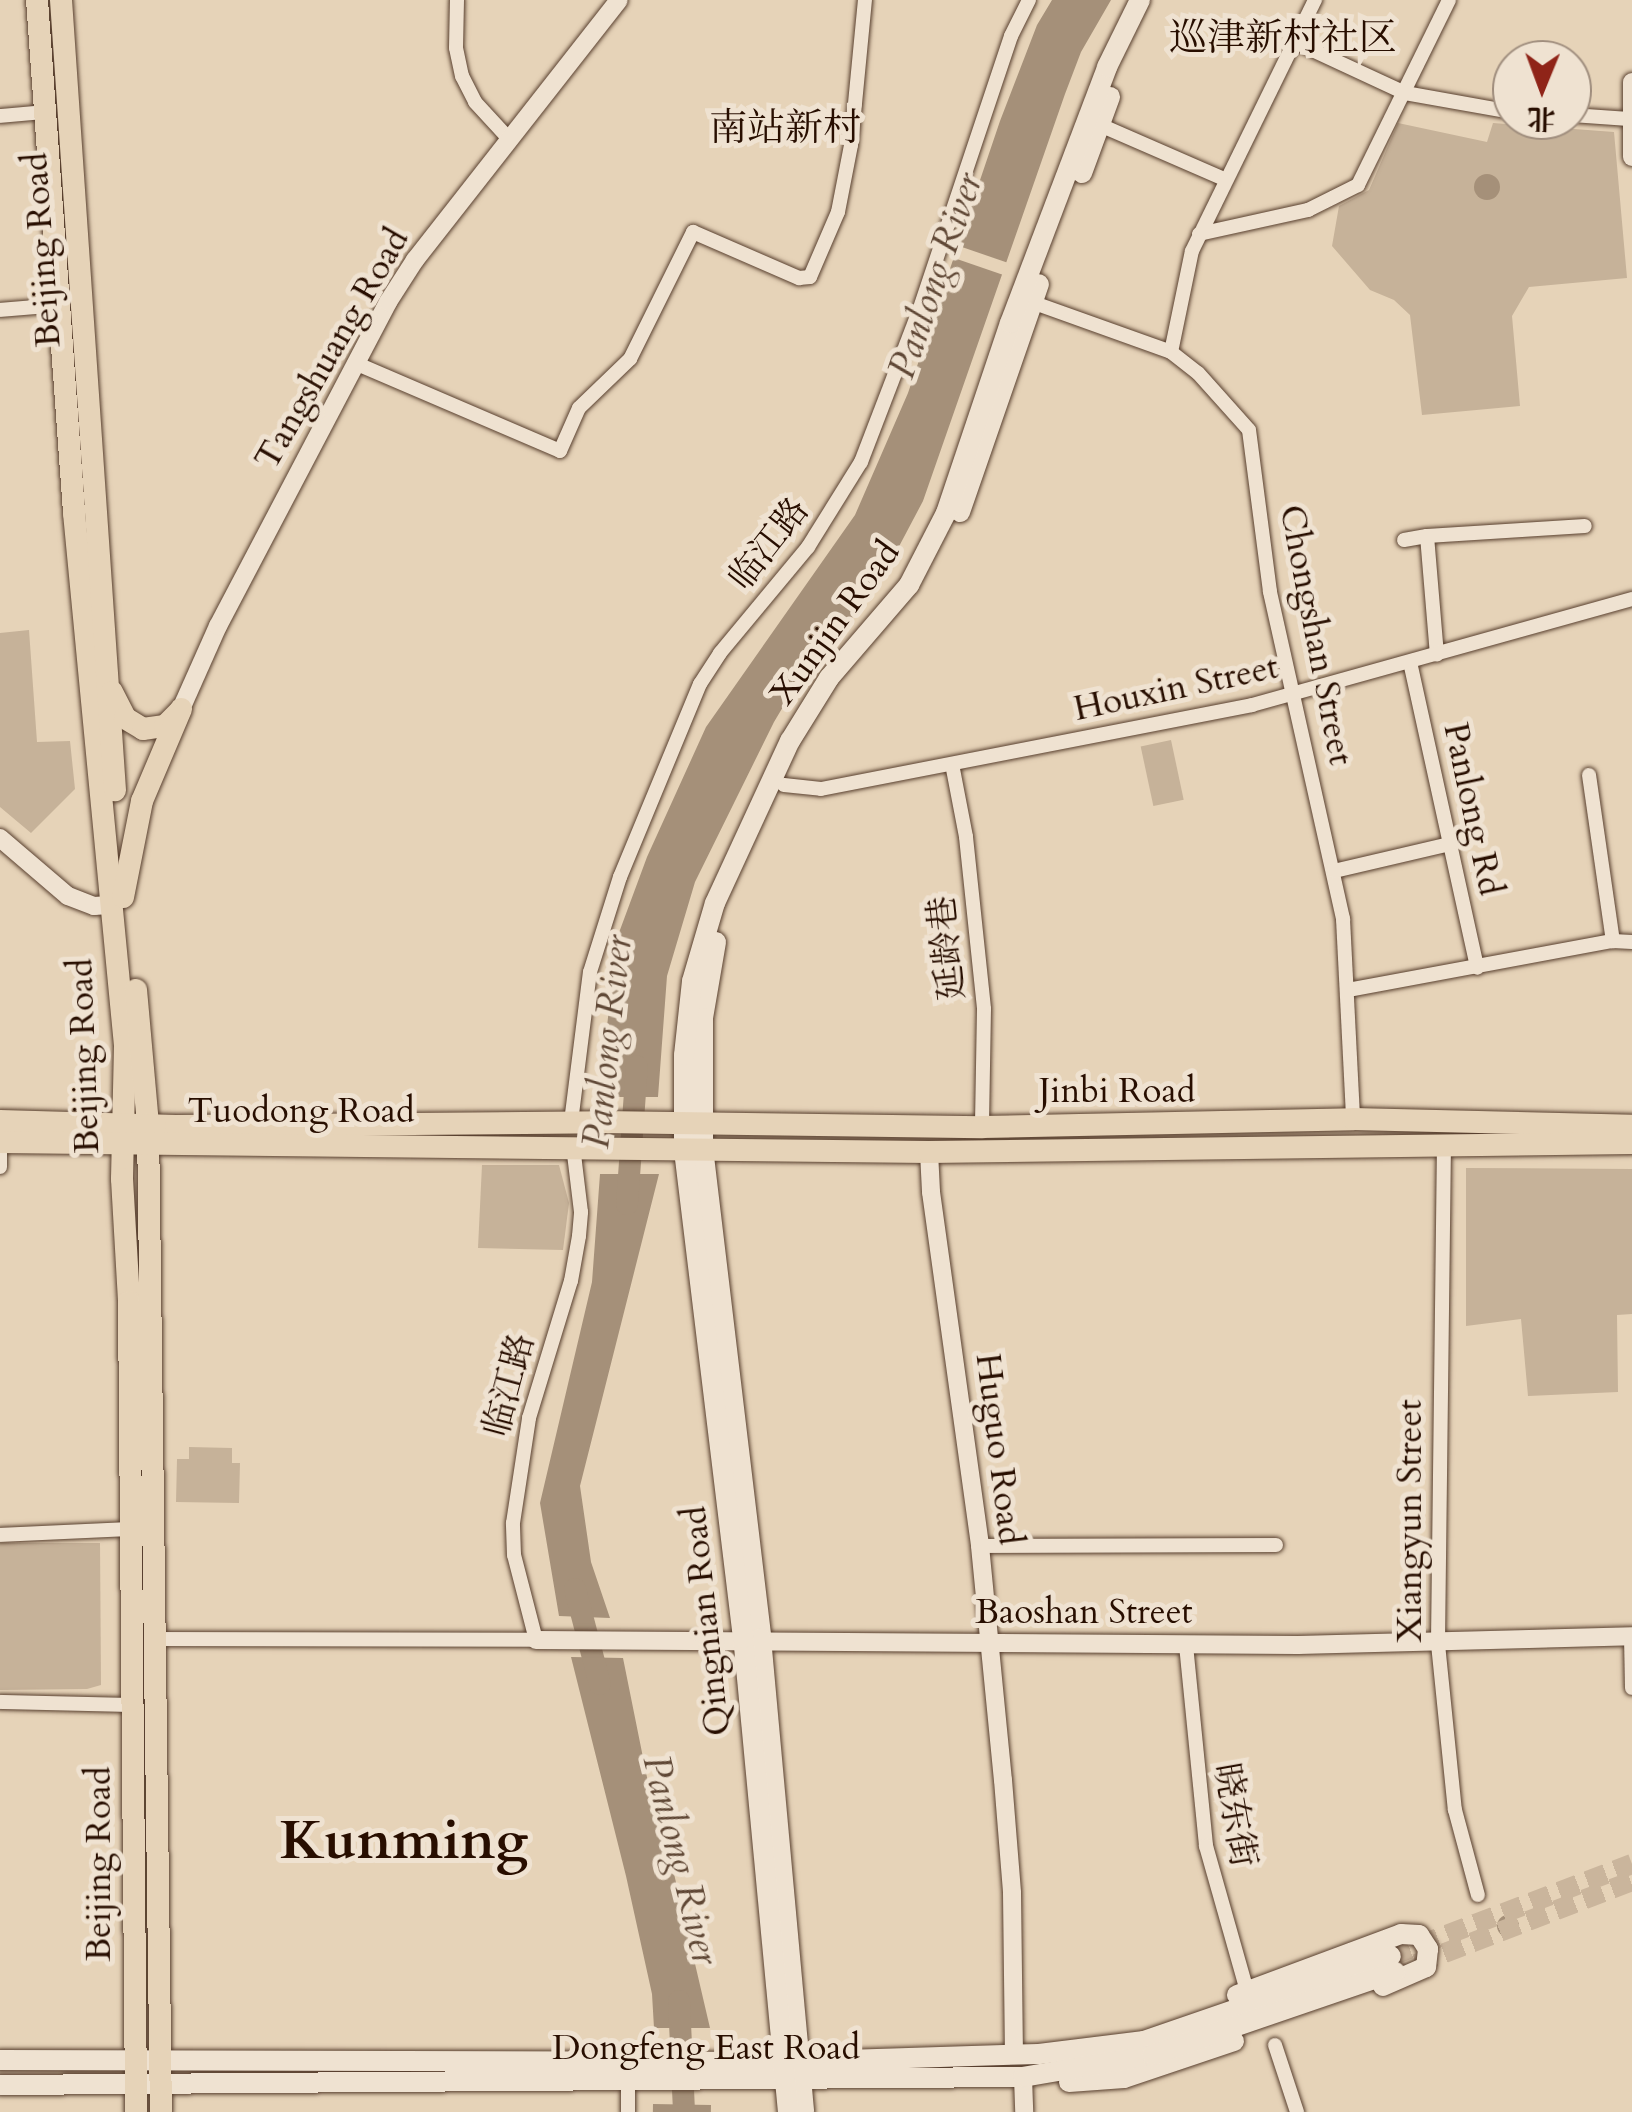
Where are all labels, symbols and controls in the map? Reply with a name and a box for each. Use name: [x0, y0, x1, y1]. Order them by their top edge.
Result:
district label: 巡津新村社区: [1169, 16, 1397, 62]
north arrow: [1492, 40, 1592, 140]
text: 北: [1527, 99, 1556, 137]
district label: 南站新村: [709, 106, 861, 152]
street label: Beijing Road: [14, 151, 70, 349]
water label: Panlong River: [880, 167, 992, 385]
street label: Tangshuang Road: [246, 221, 418, 477]
street label: 临江路: [720, 490, 818, 598]
street label: Chongshan Street: [1270, 501, 1362, 769]
street label: Xunjin Road: [761, 533, 909, 713]
street label: Houxin Street: [1070, 646, 1282, 730]
street label: Panlong Rd: [1434, 719, 1512, 899]
street label: 延龄巷: [921, 894, 973, 1002]
water label: Panlong River: [574, 933, 642, 1151]
street label: Beijing Road: [60, 958, 108, 1154]
street label: Jinbi Road: [1039, 1070, 1195, 1112]
street label: Tuodong Road: [187, 1090, 415, 1132]
street label: 临江路: [475, 1329, 543, 1441]
street label: Huguo Road: [966, 1351, 1032, 1547]
street label: Xiangyun Street: [1389, 1399, 1431, 1643]
street label: Qingnian Road: [673, 1504, 739, 1738]
street label: Baoshan Street: [975, 1591, 1193, 1633]
water label: Panlong River: [632, 1751, 728, 1969]
street label: 晓东街: [1205, 1760, 1265, 1870]
street label: Beijing Road: [78, 1766, 120, 1962]
district label: Kunming: [280, 1809, 528, 1875]
street label: Dongfeng East Road: [552, 2027, 860, 2069]

